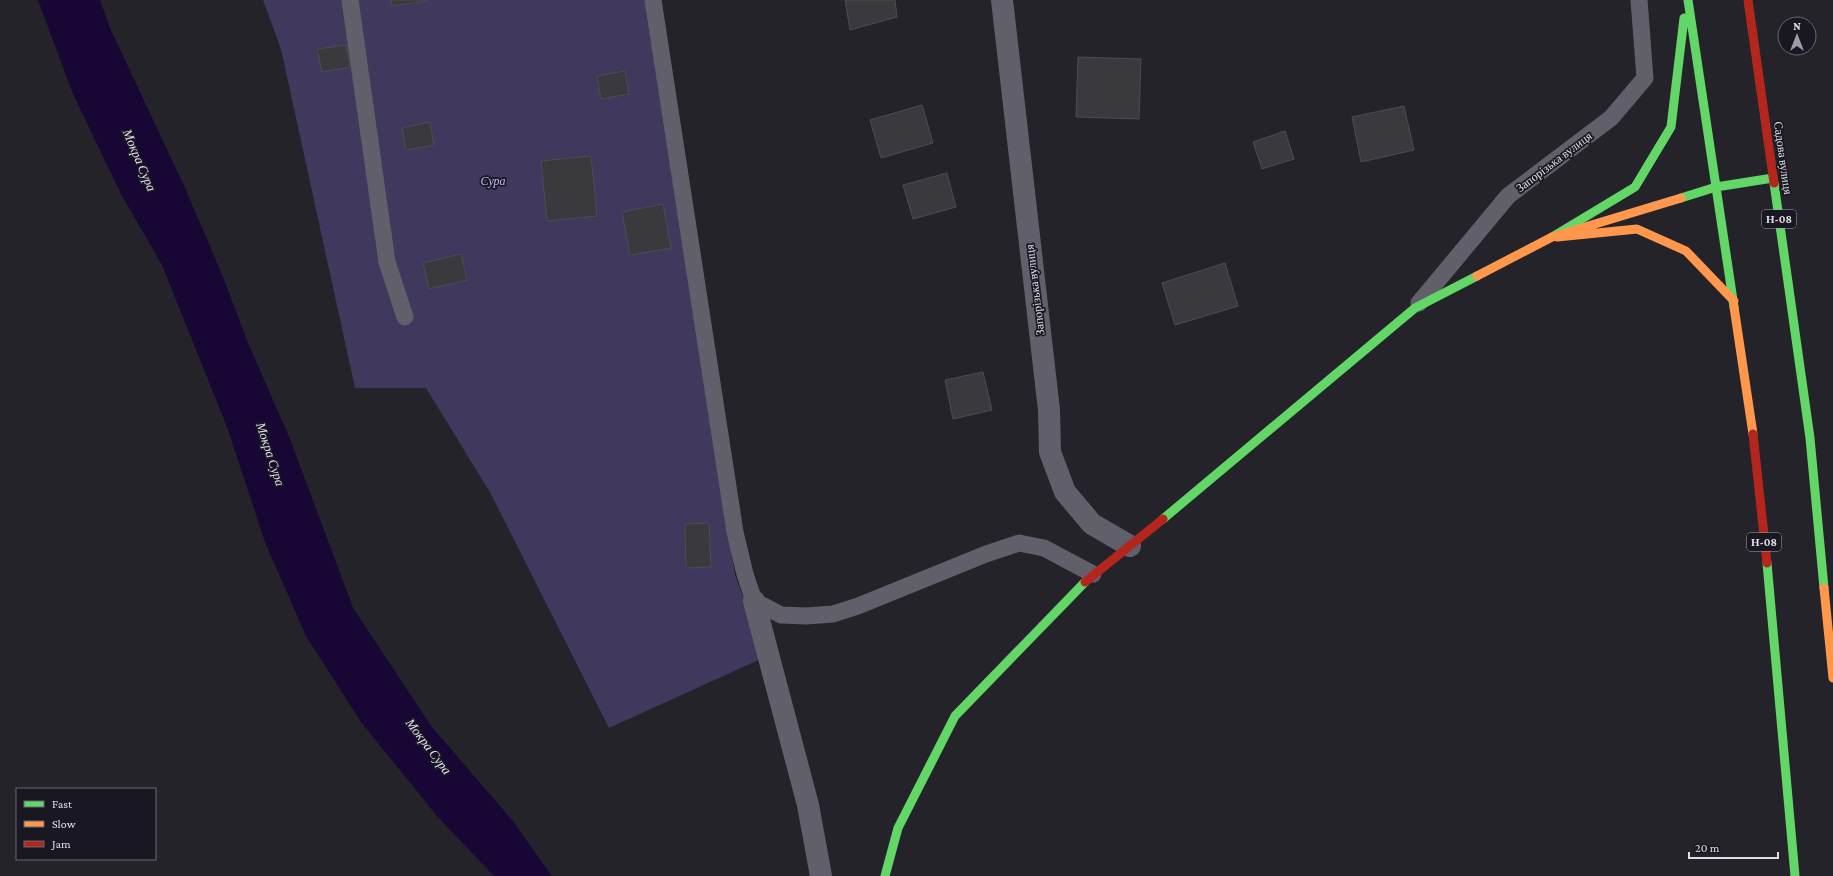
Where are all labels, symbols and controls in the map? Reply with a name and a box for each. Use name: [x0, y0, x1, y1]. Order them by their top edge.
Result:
north arrow: [1777, 16, 1817, 56]
text: N: [1793, 20, 1801, 32]
street label: Садова вулиця: [1771, 121, 1795, 196]
water label: Мокра Сура: [119, 126, 160, 194]
street label: Запорізька вулиця: [1513, 129, 1595, 195]
park label: Сура: [480, 174, 506, 188]
road number: Н-08: [1762, 210, 1796, 228]
street label: Запорізька вулиця: [1022, 243, 1048, 336]
water label: Мокра Сура: [253, 420, 288, 488]
road number: Н-08: [1747, 533, 1781, 551]
water label: Мокра Сура: [402, 715, 455, 778]
legend: [16, 788, 156, 860]
text: Fast: [52, 797, 73, 811]
text: Slow: [52, 817, 76, 831]
scale bar: [1689, 834, 1778, 860]
text: Jam: [51, 837, 71, 851]
text: 20 m: [1695, 841, 1720, 855]

